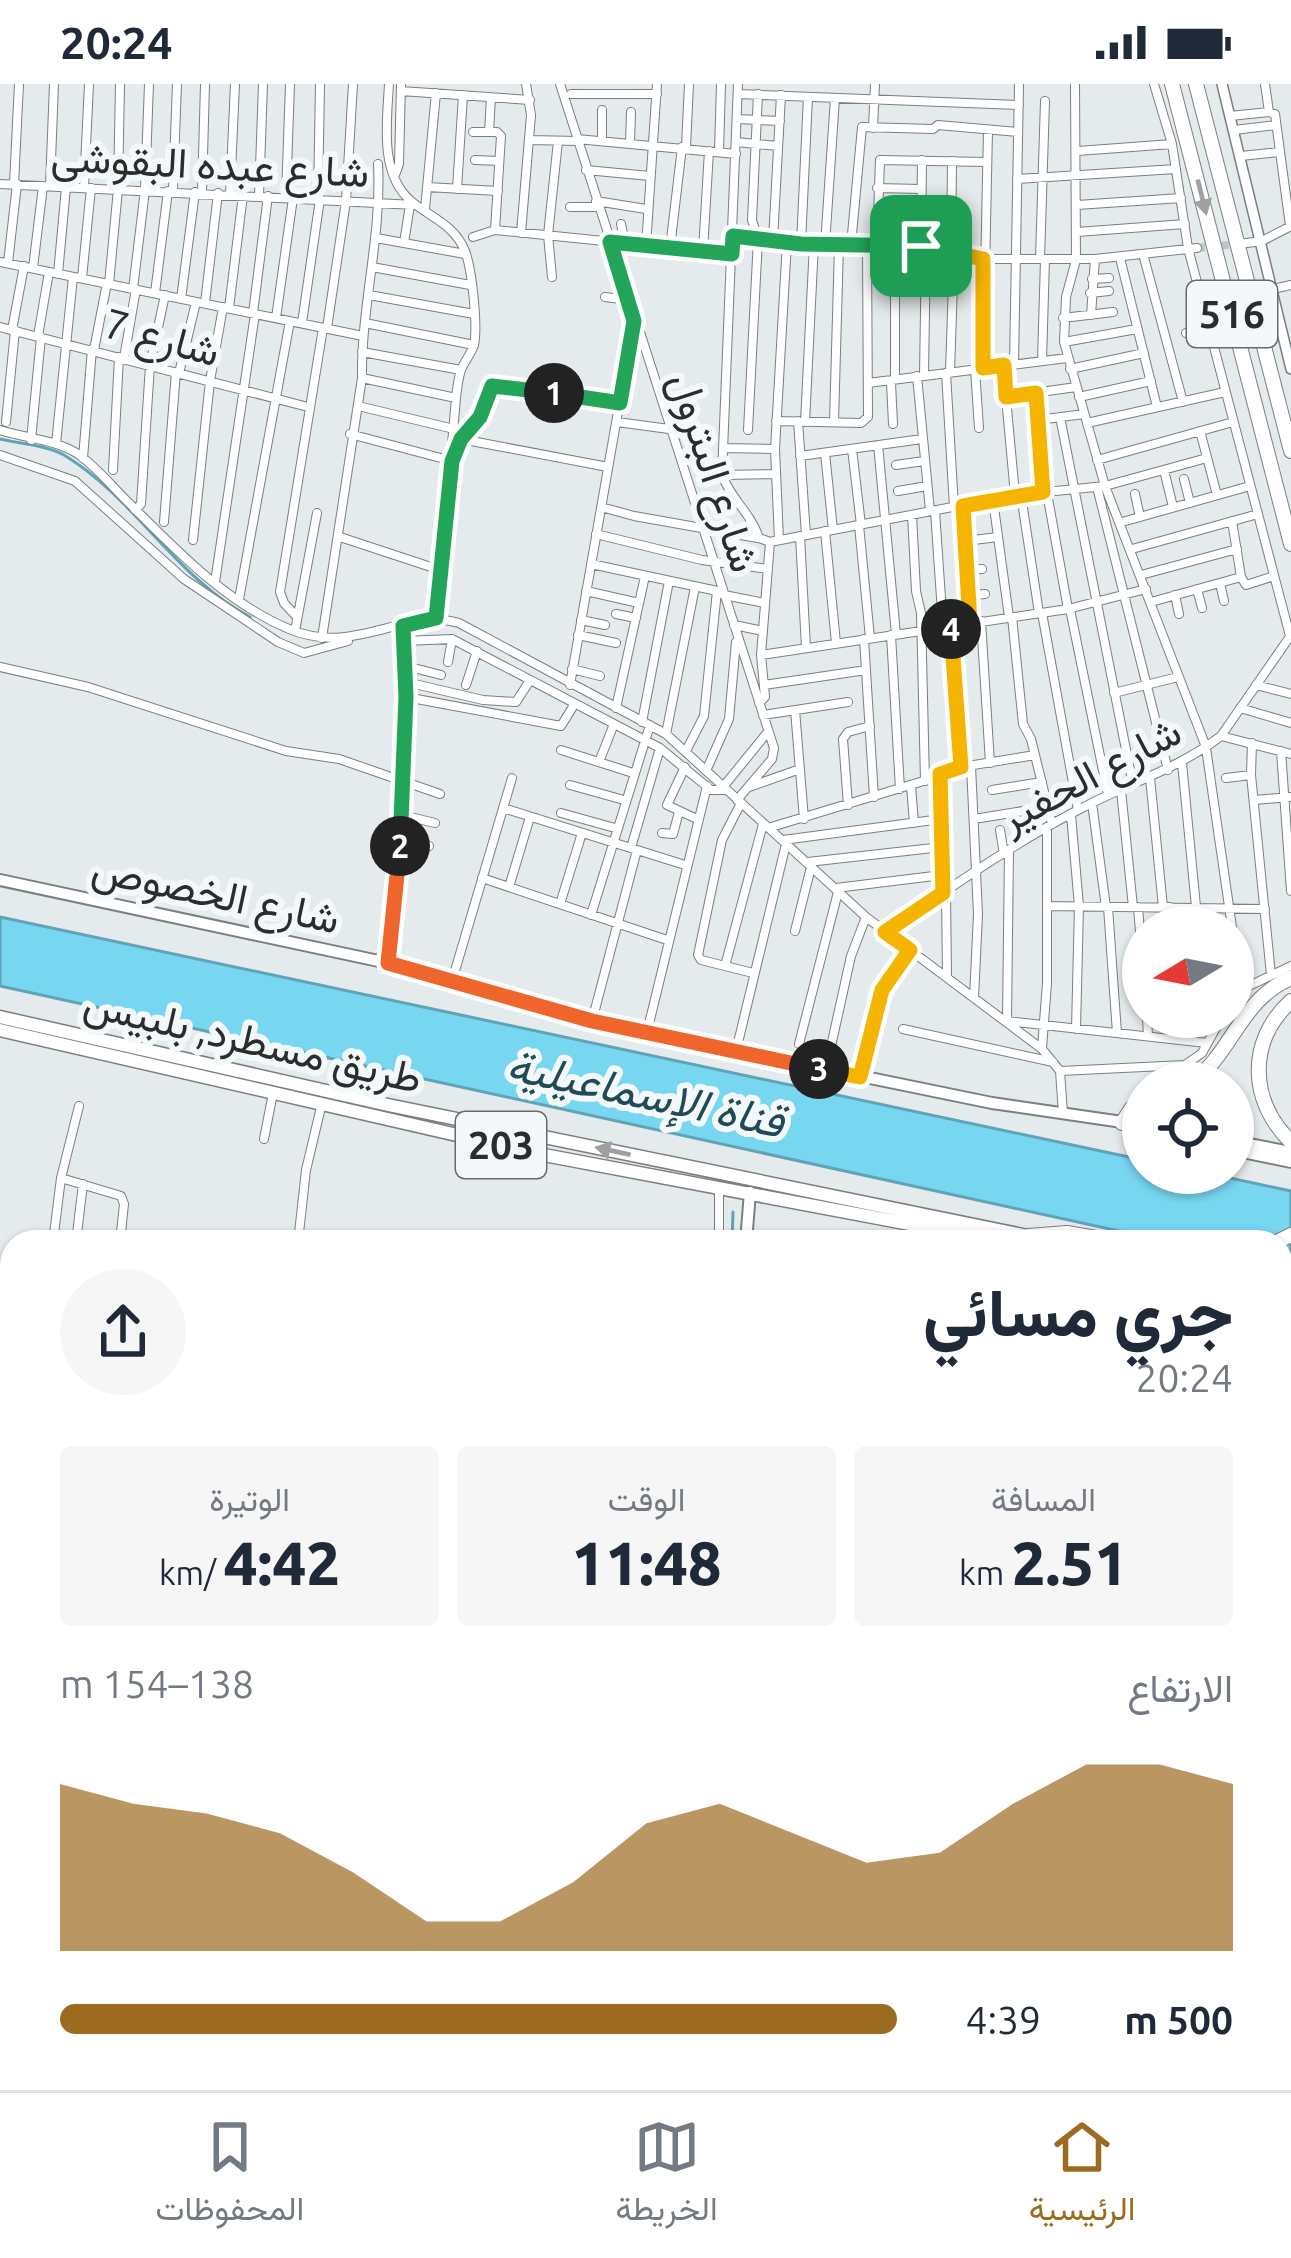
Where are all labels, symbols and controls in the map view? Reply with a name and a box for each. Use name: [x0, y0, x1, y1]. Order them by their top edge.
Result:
text: 20:24: [60, 17, 173, 68]
street label: شارع عبده البقوشى: [49, 132, 370, 201]
one-way arrow: [1193, 179, 1212, 216]
pin: [870, 195, 972, 297]
icon: arrive: [888, 213, 954, 279]
road number: 516: [1187, 281, 1277, 347]
street label: شارع 7: [98, 299, 225, 380]
pin: 1: [524, 363, 584, 423]
street label: شارع البترول: [655, 366, 770, 579]
text: 1: [545, 374, 563, 411]
pin: 4: [921, 599, 981, 659]
text: 4: [942, 610, 960, 647]
street label: شارع الحفير: [990, 706, 1191, 847]
pin: 2: [370, 816, 430, 876]
text: 2: [391, 827, 409, 864]
street label: شارع الخصوص: [87, 843, 344, 948]
north arrow: [1122, 906, 1254, 1038]
map controls: [1122, 906, 1254, 1194]
street label: طريق مسطرد, بلبيس: [79, 978, 427, 1105]
water label: قناة الإسماعيلية: [502, 1038, 793, 1152]
pin: 3: [789, 1039, 849, 1099]
text: 3: [810, 1050, 828, 1087]
button: locate: [1122, 1062, 1254, 1194]
road number: 203: [456, 1112, 546, 1178]
one-way arrow: [594, 1140, 632, 1159]
button: share: [60, 1269, 186, 1395]
text: جري مسائي: [923, 1274, 1233, 1348]
text: 20:24: [1135, 1356, 1233, 1399]
text: الوتيرة: [209, 1480, 290, 1517]
text: الوقت: [608, 1480, 685, 1517]
text: المسافة: [991, 1480, 1096, 1517]
text: 4:42: [224, 1529, 340, 1596]
text: 11:48: [571, 1529, 722, 1596]
text: 2.51: [1012, 1529, 1128, 1596]
text: /km: [159, 1554, 224, 1591]
text: km: [959, 1554, 1012, 1591]
text: 138–154 m: [60, 1662, 254, 1705]
text: الارتفاع: [1127, 1666, 1233, 1709]
text: 4:39: [965, 1998, 1041, 2041]
text: 500 m: [1124, 1998, 1233, 2041]
tab: المحفوظات: [156, 2114, 304, 2238]
tab: الخريطة: [615, 2114, 718, 2238]
tab: الرئيسية: [1029, 2114, 1135, 2238]

